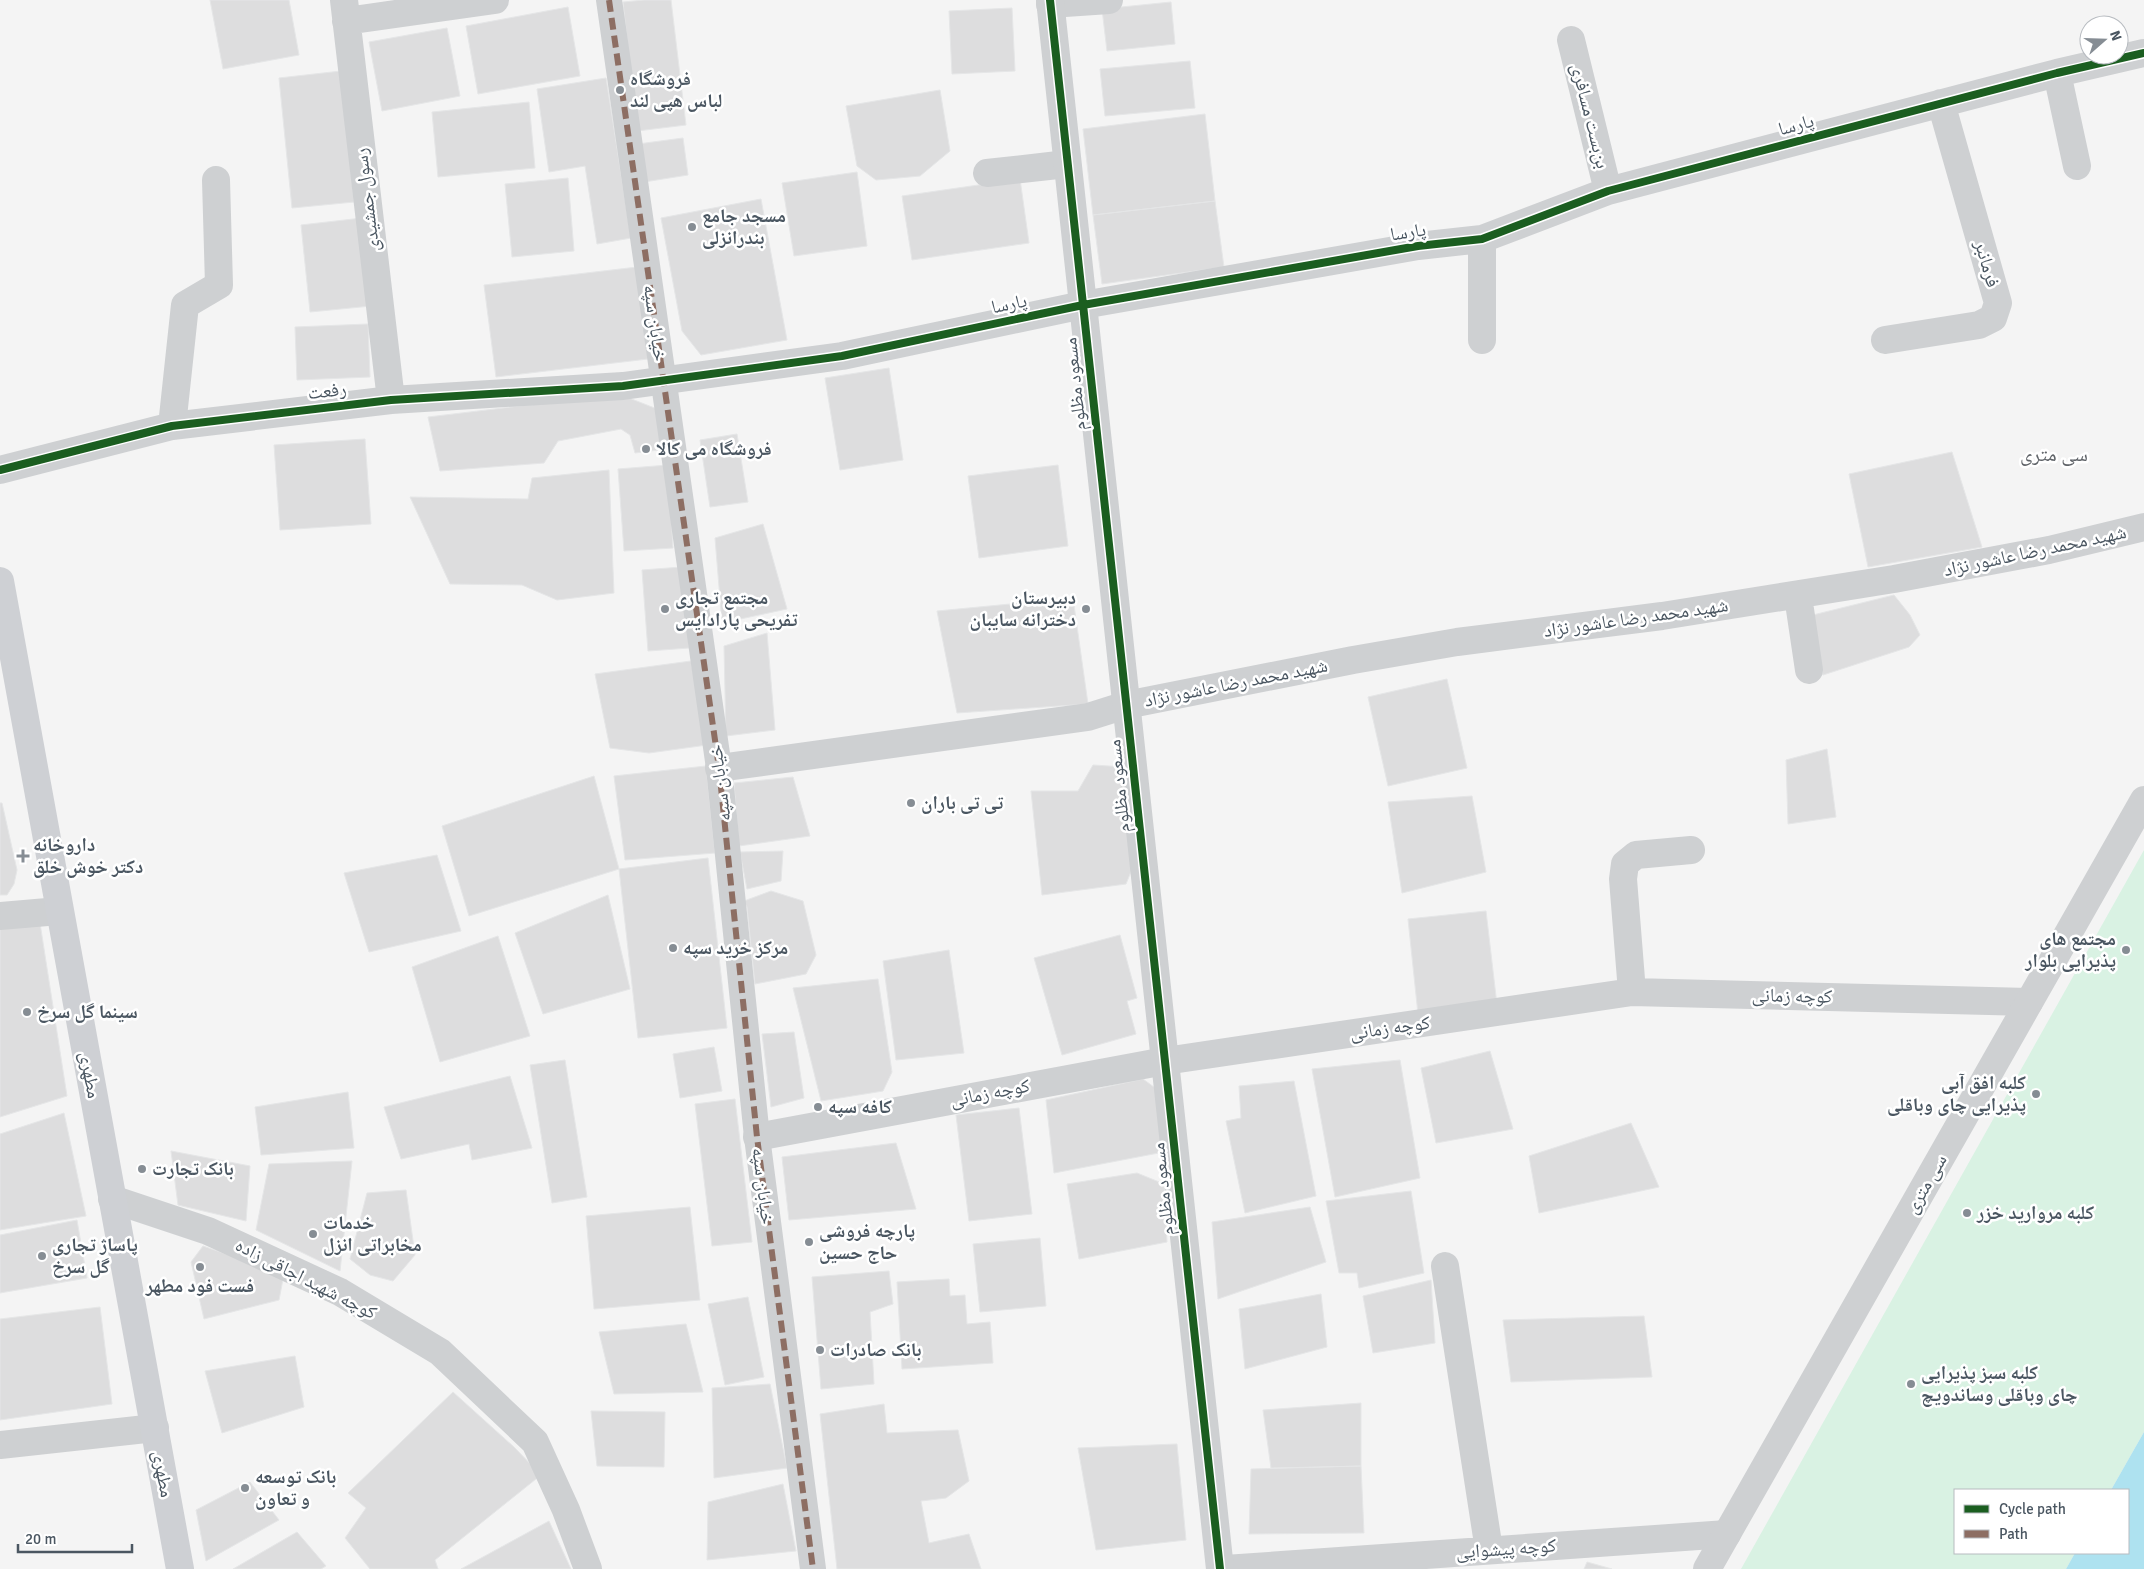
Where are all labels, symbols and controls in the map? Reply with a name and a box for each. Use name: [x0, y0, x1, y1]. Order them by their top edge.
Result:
north arrow: [2079, 15, 2129, 65]
text: N: [2106, 28, 2125, 43]
street label: بن‌بست مسافری: [1565, 61, 1615, 171]
place label: فروشگاه لباس هپی لند: [630, 67, 722, 113]
marker: فروشگاه لباس هپی لند: [614, 84, 626, 96]
street label: پارسا: [1776, 109, 1816, 141]
street label: رسول جمشیدی: [349, 147, 385, 253]
place label: مسجد جامع بندرانزلی: [702, 204, 786, 250]
street label: پارسا: [1388, 217, 1428, 247]
marker: مسجد جامع بندرانزلی: [686, 221, 698, 233]
street label: فرمانبر: [1969, 237, 2005, 290]
street label: خیابان سپه: [638, 283, 672, 363]
street label: پارسا: [989, 289, 1029, 319]
street label: مسعود مظلوم: [1058, 336, 1093, 432]
street label: رفعت: [306, 377, 348, 405]
place label: فروشگاه می کالا: [656, 437, 772, 461]
district label: سی متری: [2020, 442, 2088, 467]
marker: فروشگاه می کالا: [640, 443, 652, 455]
street label: شهید محمد رضا عاشور نژاد: [1942, 520, 2128, 582]
place label: مجتمع تجاری تفریحی پارادایس: [675, 586, 799, 632]
place label: دبیرستان دخترانه سایبان: [970, 586, 1076, 632]
street label: شهید محمد رضا عاشور نژاد: [1542, 593, 1730, 643]
marker: مجتمع تجاری تفریحی پارادایس: [659, 603, 671, 615]
marker: دبیرستان دخترانه سایبان: [1080, 603, 1092, 615]
street label: شهید محمد رضا عاشور نژاد: [1142, 653, 1330, 713]
street label: مسعود مظلوم: [1102, 738, 1137, 834]
street label: خیابان سپه: [703, 743, 737, 823]
place label: تی تی باران: [921, 791, 1004, 815]
marker: تی تی باران: [905, 797, 917, 809]
place label: داروخانه دکتر خوش خلق: [33, 833, 143, 879]
marker: داروخانه دکتر خوش خلق: [17, 850, 29, 862]
place label: مجتمع های پذیرایی بلوار: [2024, 927, 2116, 973]
place label: مرکز خرید سپه: [683, 936, 788, 960]
marker: مرکز خرید سپه: [667, 942, 679, 954]
marker: مجتمع های پذیرایی بلوار: [2120, 944, 2132, 956]
street label: کوچه زمانی: [1751, 983, 1833, 1009]
place label: سینما گل سرخ: [37, 1000, 138, 1024]
marker: سینما گل سرخ: [21, 1006, 33, 1018]
street label: کوچه زمانی: [1348, 1010, 1432, 1046]
street label: مطهری: [74, 1050, 106, 1100]
place label: کلبه افق آبی پذیرایی چای وباقلی: [1887, 1071, 2027, 1117]
street label: کوچه زمانی: [948, 1073, 1032, 1112]
marker: کلبه افق آبی پذیرایی چای وباقلی: [2030, 1088, 2042, 1100]
place label: کافه سپه: [828, 1095, 893, 1119]
marker: کافه سپه: [812, 1101, 824, 1113]
street label: مسعود مظلوم: [1146, 1141, 1181, 1237]
street label: خیابان سپه: [746, 1146, 780, 1226]
street label: سی متری: [1899, 1150, 1953, 1218]
place label: بانک تجارت: [152, 1157, 234, 1181]
marker: بانک تجارت: [136, 1163, 148, 1175]
place label: کلبه مروارید خزر: [1976, 1201, 2095, 1225]
marker: کلبه مروارید خزر: [1961, 1207, 1973, 1219]
place label: خدمات مخابراتی انزل: [323, 1211, 422, 1257]
place label: پارچه فروشی حاج حسین: [819, 1219, 915, 1265]
marker: خدمات مخابراتی انزل: [307, 1228, 319, 1240]
place label: پاساژ تجاری گل سرخ: [52, 1233, 138, 1279]
street label: کوچه شهید اجاقی زاده: [231, 1233, 381, 1325]
marker: پارچه فروشی حاج حسین: [803, 1236, 815, 1248]
marker: پاساژ تجاری گل سرخ: [36, 1250, 48, 1262]
marker: فست فود مطهر: [194, 1261, 206, 1273]
place label: فست فود مطهر: [145, 1274, 254, 1298]
place label: بانک صادرات: [830, 1338, 921, 1362]
marker: بانک صادرات: [814, 1344, 826, 1356]
place label: کلبه سبز پذیرایی چای وباقلی وساندویچ: [1921, 1361, 2078, 1407]
marker: کلبه سبز پذیرایی چای وباقلی وساندویچ: [1905, 1378, 1917, 1390]
street label: مطهری: [147, 1449, 179, 1499]
place label: بانک توسعه و تعاون: [255, 1465, 336, 1511]
marker: بانک توسعه و تعاون: [239, 1482, 251, 1494]
legend: [1954, 1489, 2129, 1554]
text: Cycle path: [1999, 1500, 2066, 1518]
scale bar: [18, 1522, 131, 1554]
text: Path: [1999, 1525, 2028, 1543]
text: 20 m: [25, 1530, 56, 1548]
street label: کوچه پیشوایی: [1455, 1534, 1557, 1564]

